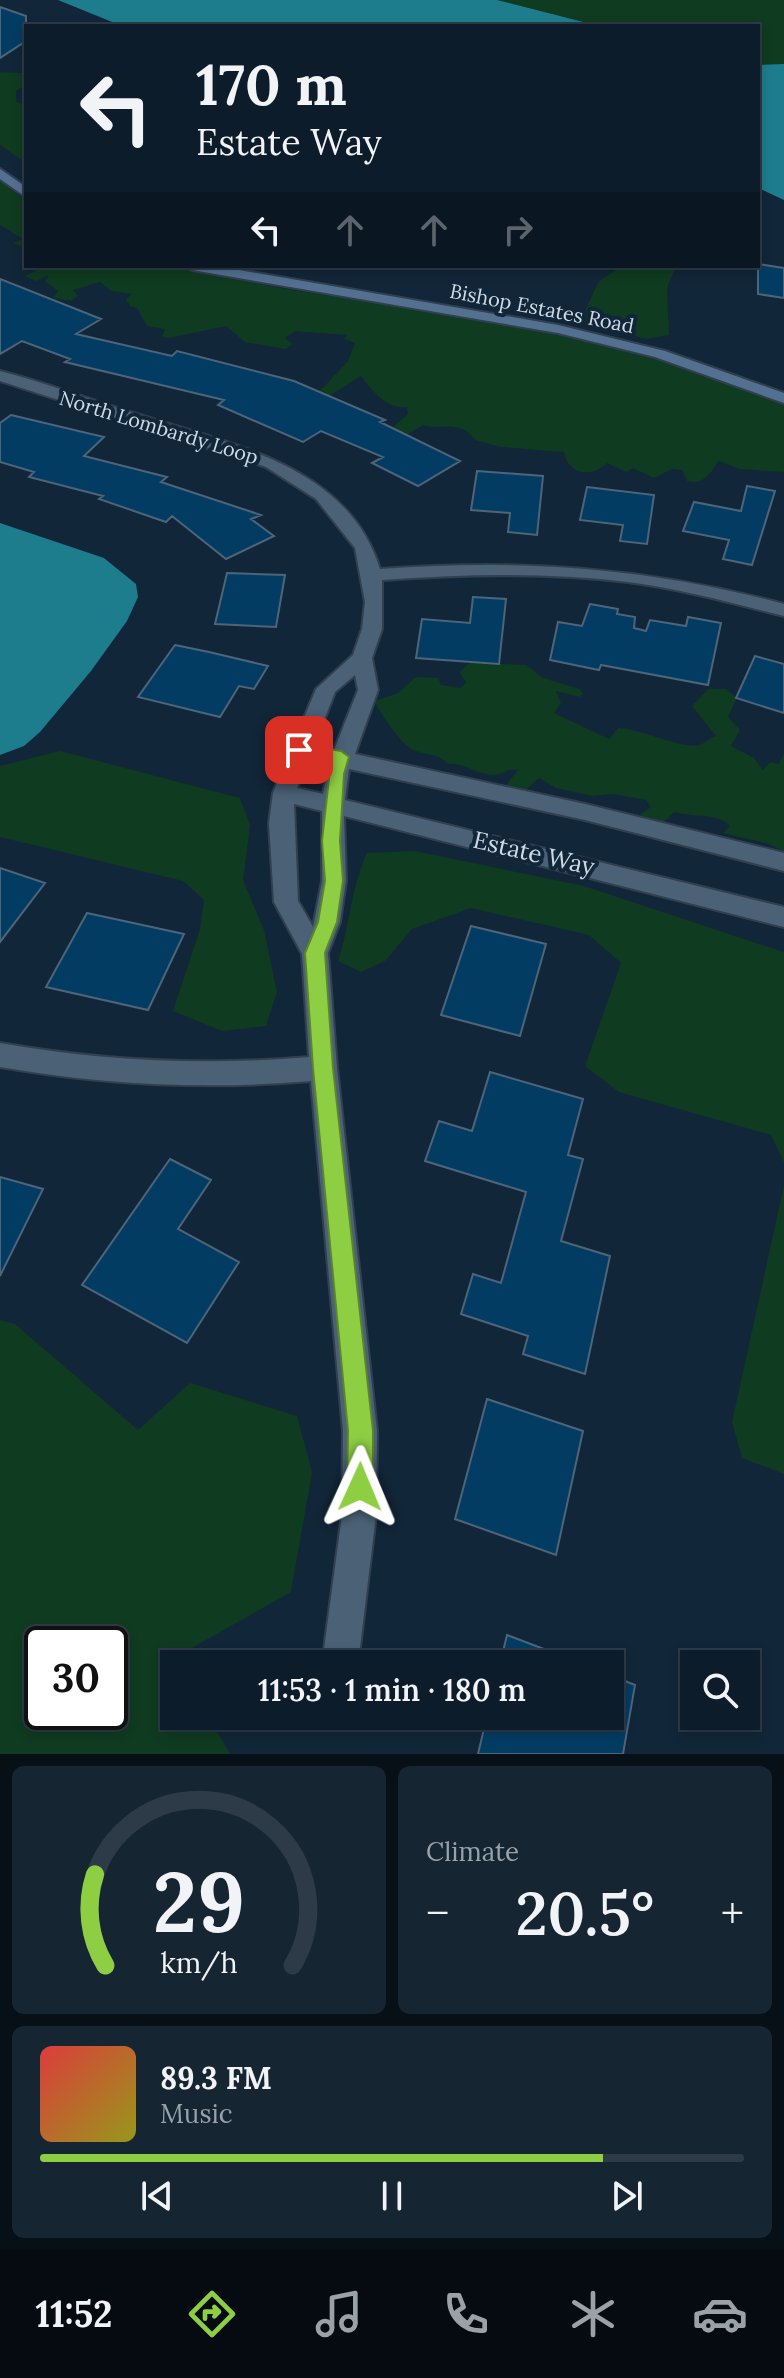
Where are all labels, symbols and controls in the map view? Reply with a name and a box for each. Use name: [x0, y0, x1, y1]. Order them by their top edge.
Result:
text: 170 m: [196, 49, 347, 120]
icon: left: [64, 56, 168, 160]
text: Estate Way: [196, 119, 382, 165]
icon: left: [244, 208, 288, 252]
icon: ahead: [328, 208, 372, 252]
icon: ahead: [412, 208, 456, 252]
icon: right: [496, 208, 540, 252]
street label: Bishop Estates Road: [448, 278, 636, 338]
street label: North Lombardy Loop: [57, 385, 262, 469]
pin: [265, 716, 333, 784]
icon: arrive: [277, 728, 321, 772]
street label: Estate Way: [470, 824, 598, 882]
position arrow: [318, 1445, 402, 1529]
speed limit sign: 30: [24, 1626, 128, 1730]
map controls: [680, 1650, 760, 1730]
button: search: [680, 1650, 760, 1730]
text: 11:53 · 1 min · 180 m: [258, 1671, 526, 1709]
text: Climate: [426, 1835, 519, 1868]
text: 29: [153, 1848, 245, 1955]
text: 20.5°: [515, 1875, 655, 1951]
text: −: [426, 1885, 449, 1941]
text: +: [721, 1885, 744, 1941]
text: km/h: [160, 1944, 238, 1981]
text: 89.3 FM: [160, 2059, 272, 2097]
text: Music: [160, 2097, 233, 2130]
icon: previous: [135, 2174, 179, 2218]
icon: pause: [370, 2174, 414, 2218]
icon: next: [605, 2174, 649, 2218]
icon: directions: [184, 2286, 240, 2342]
icon: music: [311, 2286, 367, 2342]
icon: phone: [438, 2286, 494, 2342]
icon: climate: [565, 2286, 621, 2342]
icon: car: [692, 2286, 748, 2342]
text: 11:52: [36, 2291, 112, 2337]

